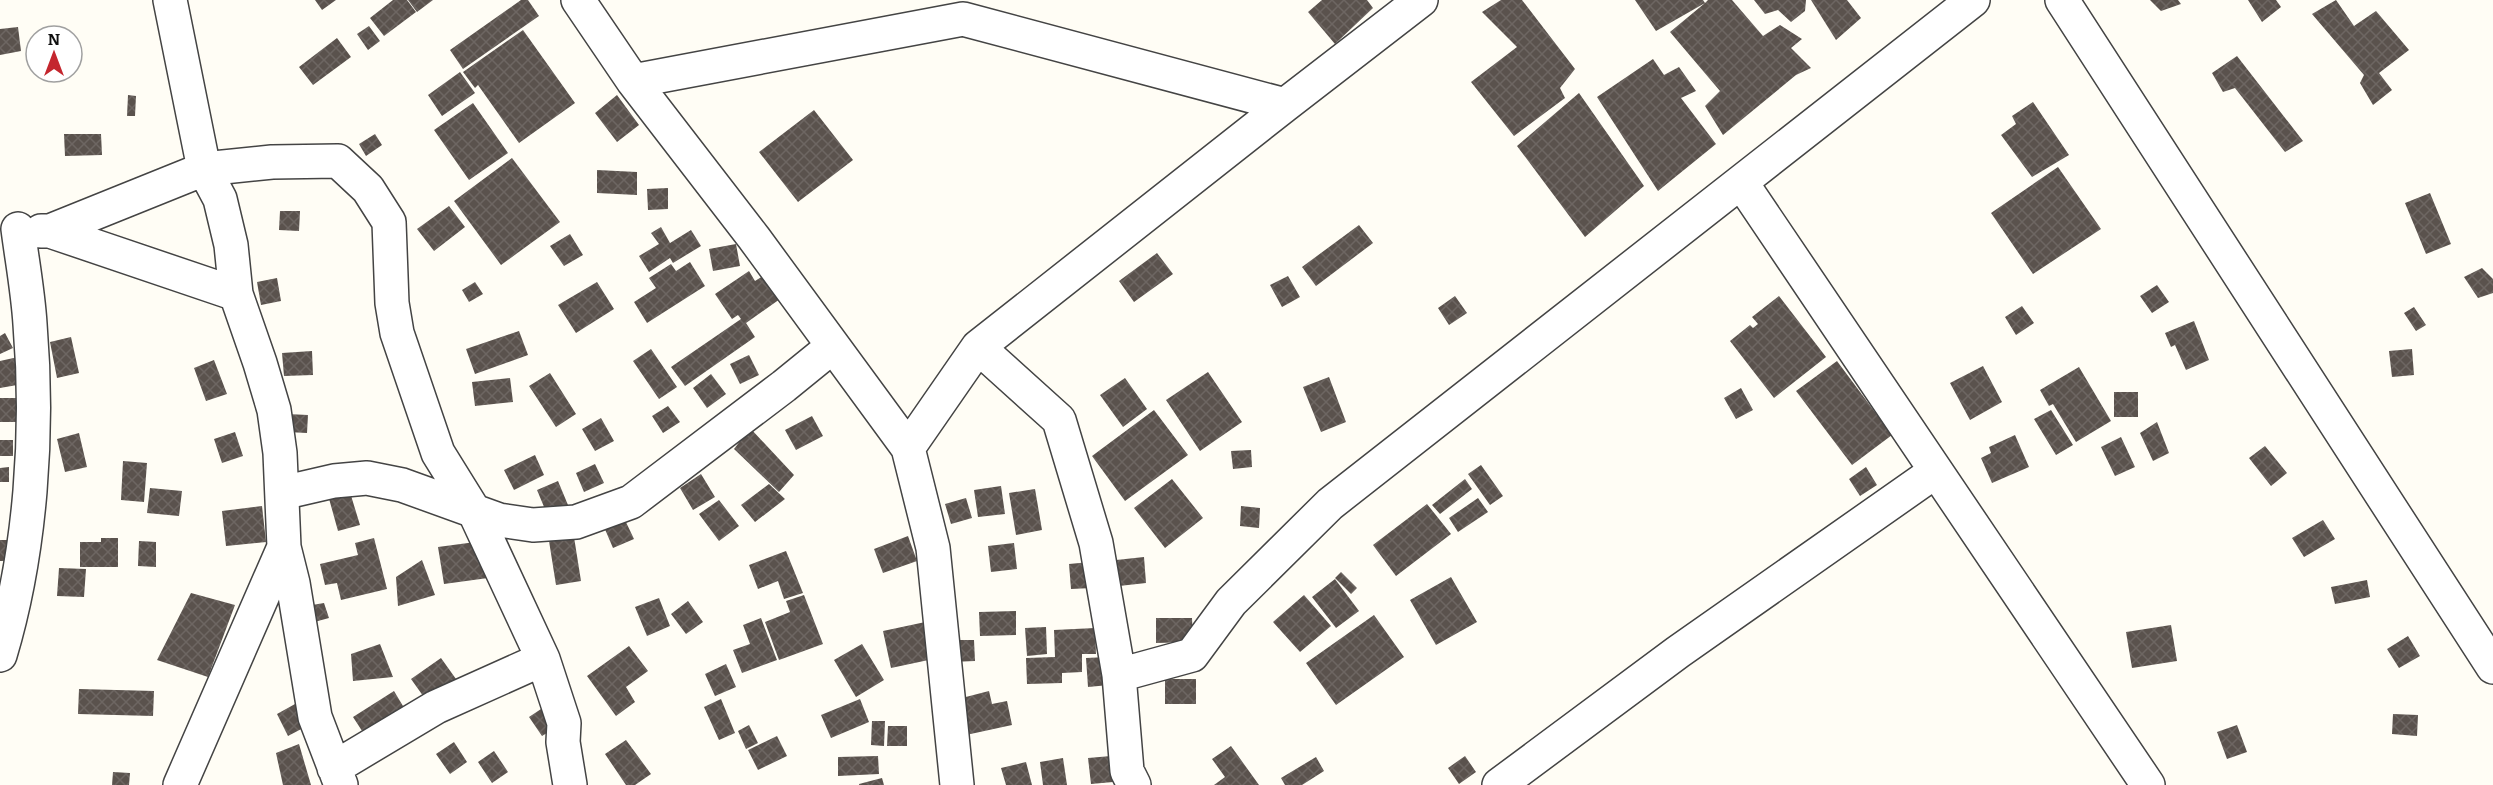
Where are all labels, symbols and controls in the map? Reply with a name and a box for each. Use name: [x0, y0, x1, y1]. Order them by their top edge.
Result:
north arrow: [24, 24, 84, 84]
text: N: [48, 30, 60, 49]

